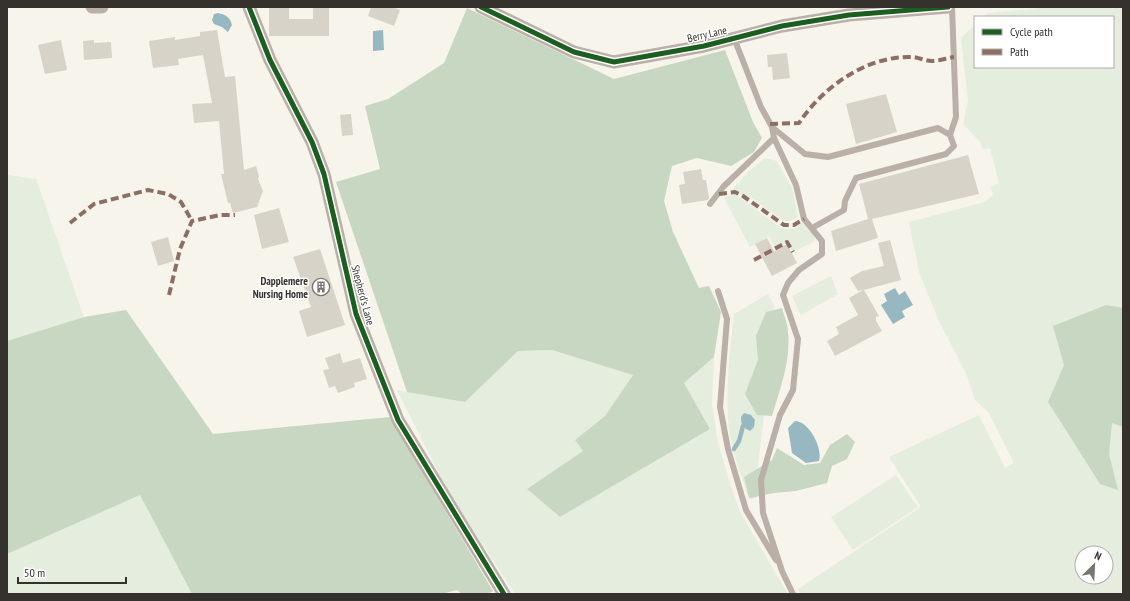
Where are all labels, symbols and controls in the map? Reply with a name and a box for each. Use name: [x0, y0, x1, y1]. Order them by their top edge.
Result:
legend: [974, 16, 1114, 68]
street label: Berry Lane: [686, 23, 729, 45]
text: Cycle path: [1010, 24, 1053, 39]
text: Path: [1010, 44, 1028, 59]
street label: Shepherd's Lane: [348, 263, 378, 327]
place label: Dapplemere Nursing Home: [253, 274, 308, 301]
building icon: Dapplemere Nursing Home: [311, 277, 331, 297]
north arrow: [1074, 545, 1114, 585]
text: N: [1093, 548, 1104, 563]
scale bar: [18, 559, 126, 585]
text: 50 m: [24, 565, 45, 580]

